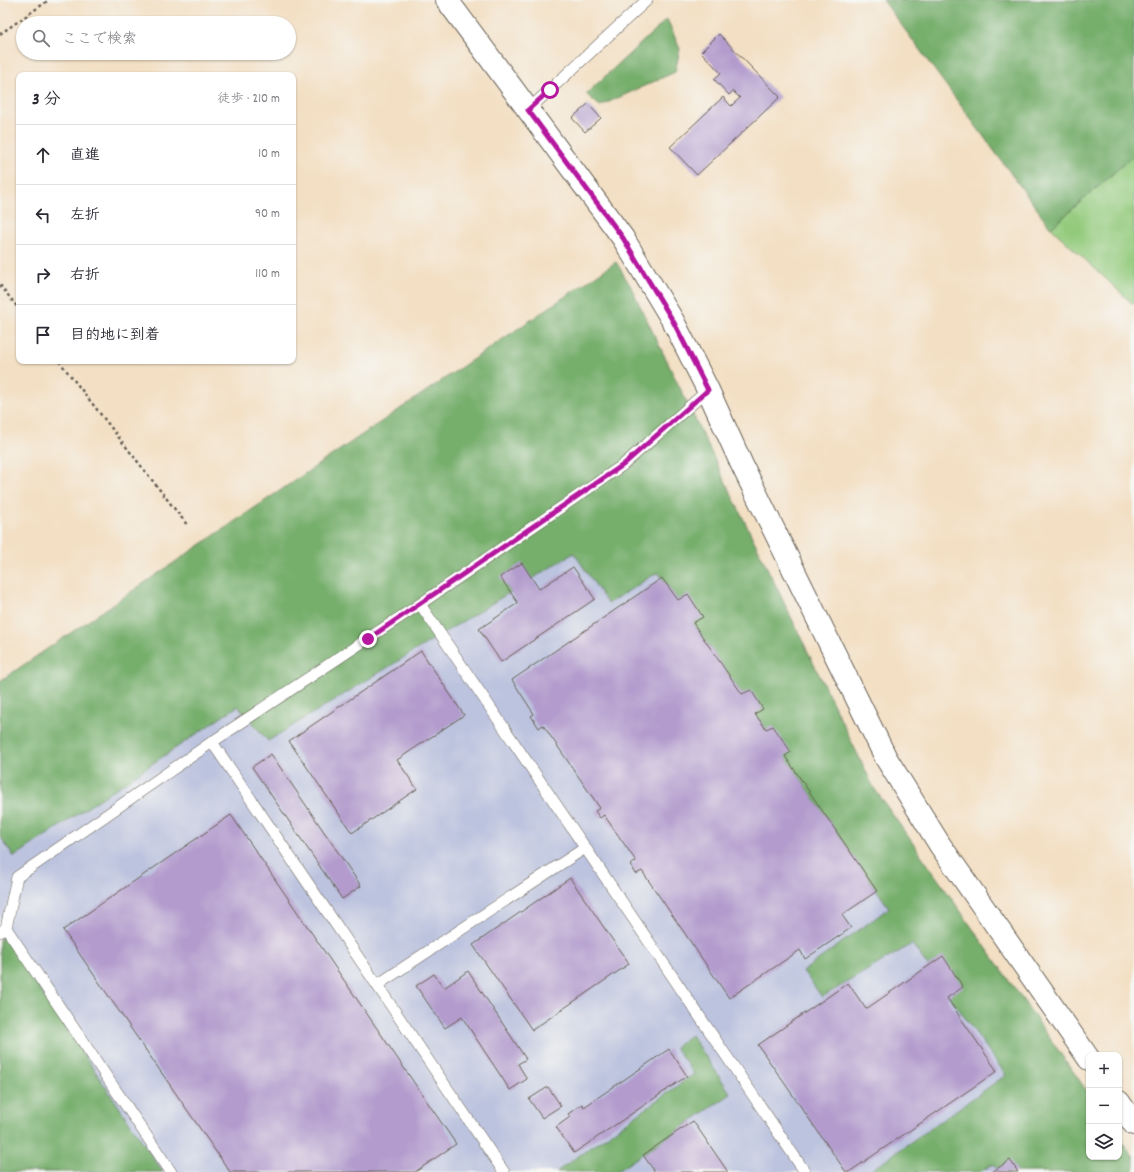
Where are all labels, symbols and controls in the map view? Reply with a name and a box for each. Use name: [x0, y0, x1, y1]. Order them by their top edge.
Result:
search box: [16, 16, 296, 60]
icon: search: [30, 27, 52, 49]
text: ここで検索: [62, 29, 137, 51]
route start: [541, 81, 559, 99]
text: 3 分: [32, 89, 60, 113]
text: 徒歩 · 210 m: [218, 90, 280, 109]
icon: ahead: [32, 144, 54, 166]
text: 直進: [70, 145, 100, 167]
text: 10 m: [258, 145, 280, 164]
icon: left: [32, 204, 54, 226]
text: 左折: [70, 205, 100, 227]
text: 90 m: [255, 205, 280, 224]
icon: right: [32, 264, 54, 286]
text: 右折: [70, 265, 100, 287]
text: 110 m: [255, 265, 280, 284]
icon: arrive: [32, 324, 54, 346]
text: 目的地に到着: [70, 325, 160, 347]
route end: [359, 630, 377, 648]
map controls: [1086, 1052, 1122, 1160]
button: +: [1086, 1052, 1122, 1088]
button: −: [1086, 1088, 1122, 1124]
button: layers: [1086, 1124, 1122, 1160]

